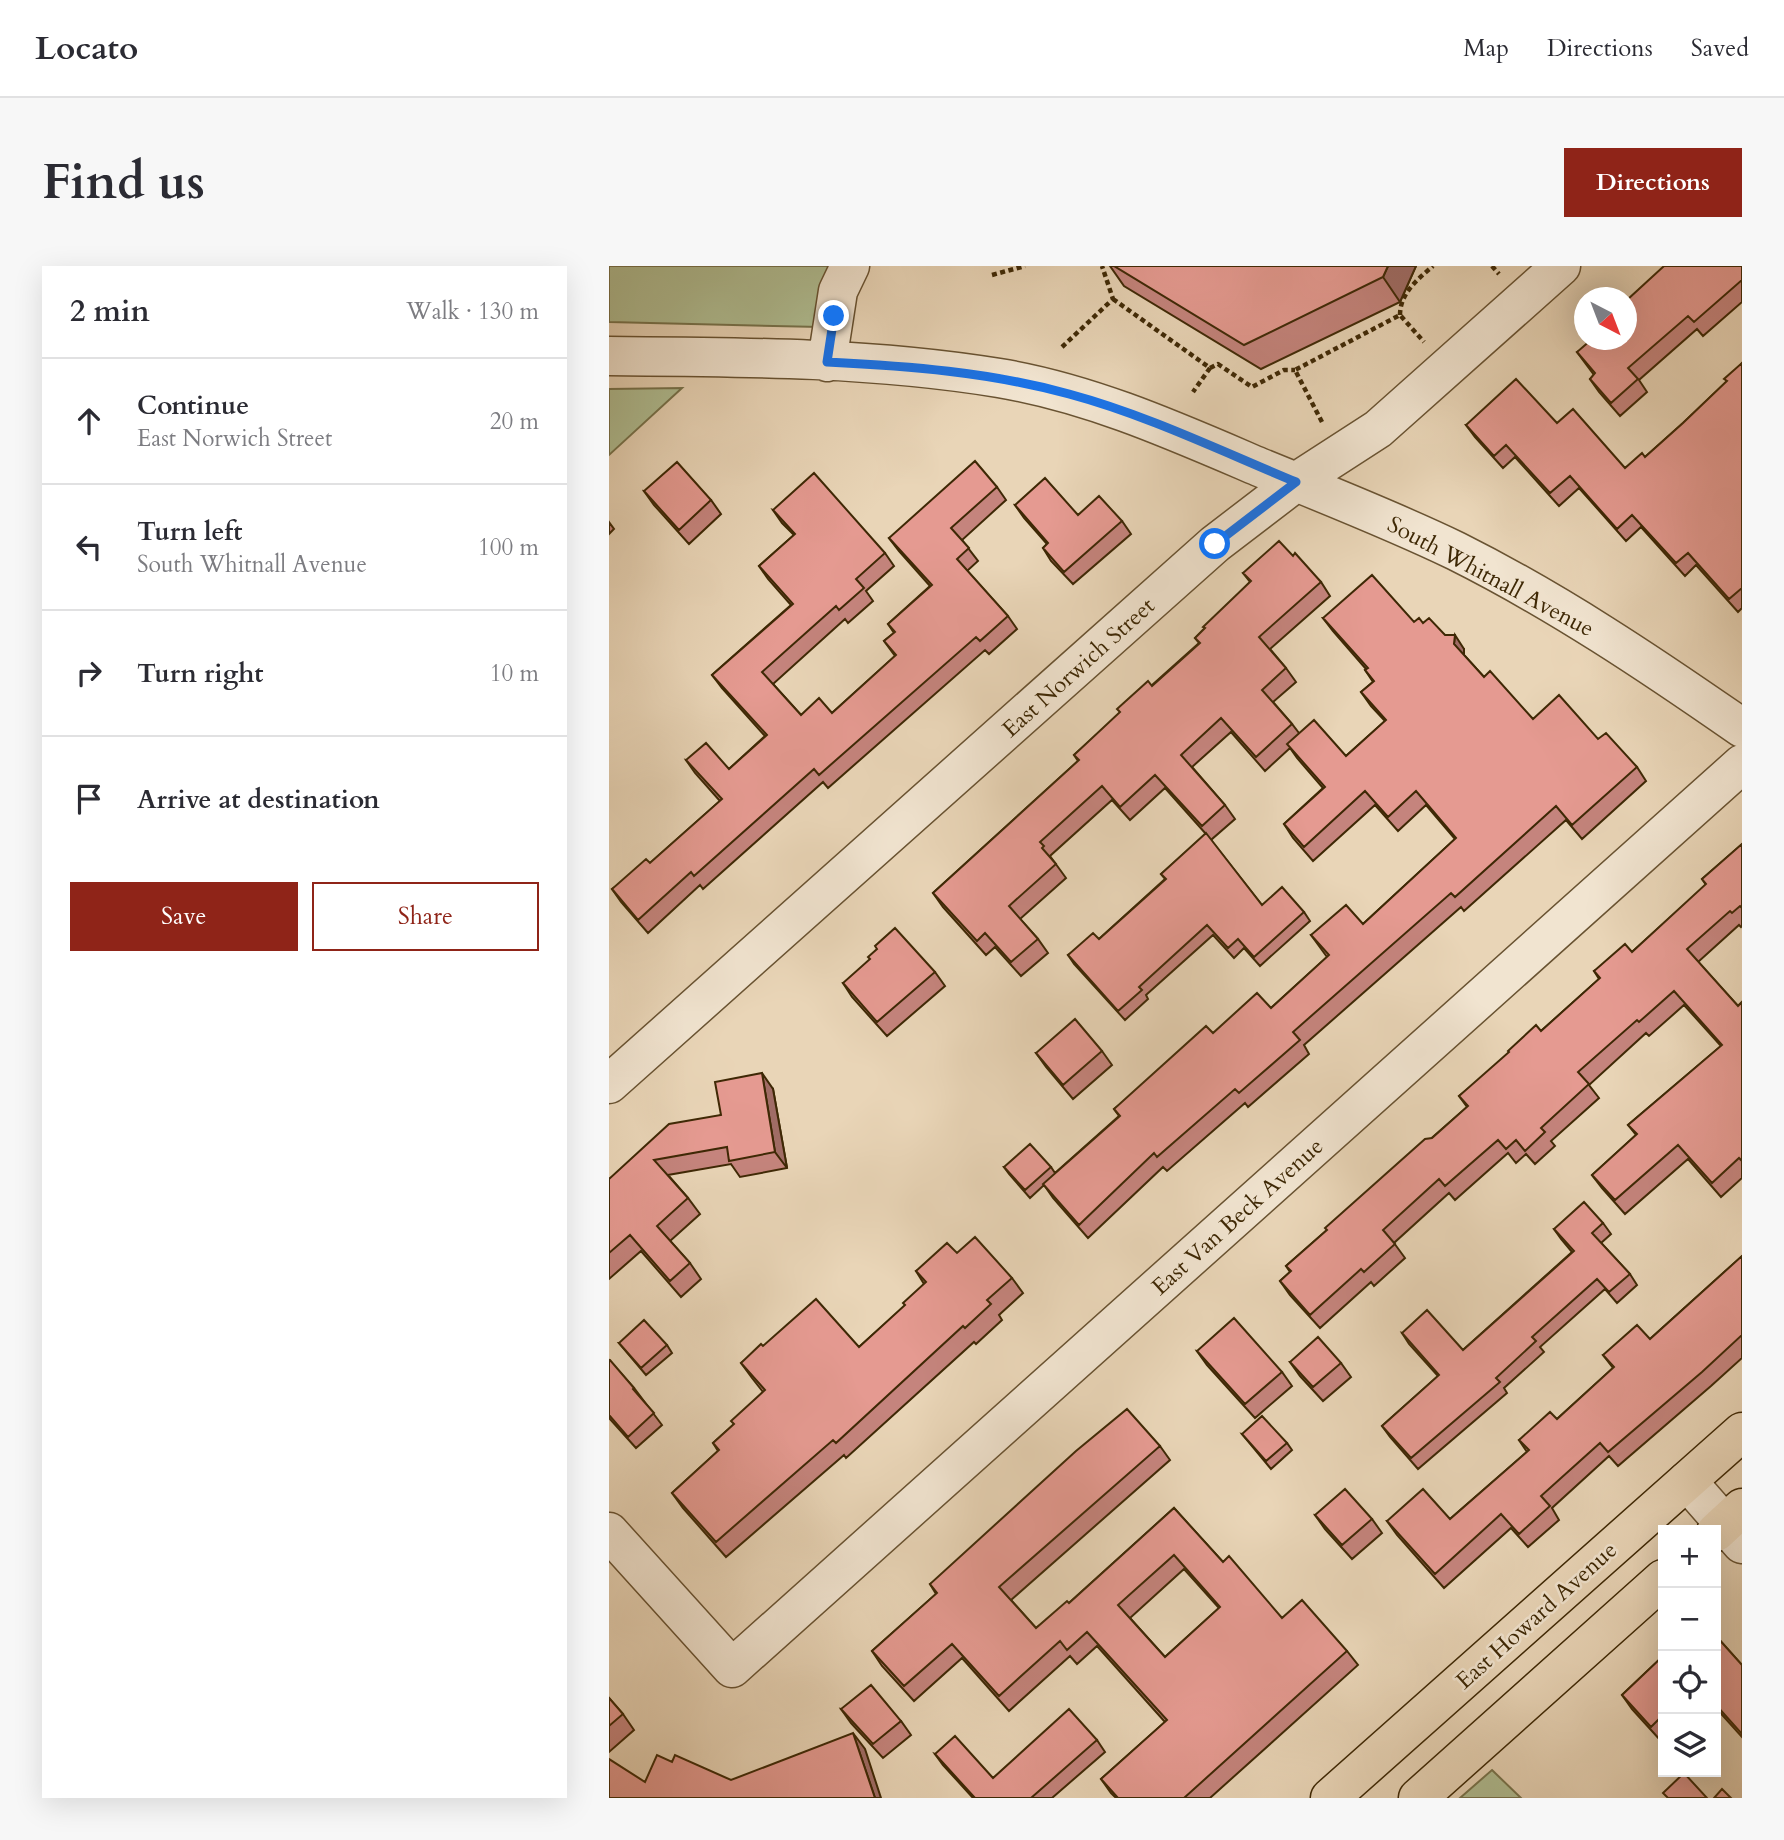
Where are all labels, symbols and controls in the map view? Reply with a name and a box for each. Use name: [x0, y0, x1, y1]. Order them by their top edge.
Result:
text: Locato: [35, 26, 138, 71]
text: Map: [1463, 32, 1509, 65]
text: Directions: [1547, 32, 1653, 65]
text: Saved: [1691, 32, 1749, 65]
button: Directions: [1564, 148, 1742, 217]
text: Find us: [42, 149, 205, 216]
north arrow: [1574, 287, 1637, 350]
text: 2 min: [70, 291, 150, 332]
text: Walk · 130 m: [406, 296, 539, 327]
route end: [818, 300, 849, 331]
text: Continue: [137, 388, 249, 423]
icon: ahead: [70, 402, 108, 440]
text: 20 m: [490, 406, 539, 437]
text: East Norwich Street: [137, 423, 332, 454]
street label: South Whitnall Avenue: [1382, 509, 1600, 644]
text: Turn left: [137, 514, 242, 549]
icon: left: [70, 528, 108, 566]
route start: [1199, 528, 1230, 559]
text: 100 m: [478, 532, 539, 563]
text: South Whitnall Avenue: [137, 549, 367, 580]
street label: East Norwich Street: [995, 591, 1161, 744]
icon: right: [70, 654, 108, 692]
text: Turn right: [137, 656, 264, 691]
text: 10 m: [490, 658, 539, 689]
icon: arrive: [70, 780, 108, 818]
text: Arrive at destination: [137, 782, 380, 817]
button: Save: [70, 882, 298, 951]
button: Share: [312, 882, 539, 951]
street label: East Van Beck Avenue: [1145, 1131, 1330, 1302]
map controls: [1658, 1525, 1721, 1777]
button: +: [1658, 1525, 1721, 1588]
street label: East Howard Avenue: [1449, 1535, 1624, 1696]
button: −: [1658, 1588, 1721, 1651]
button: locate: [1658, 1651, 1721, 1714]
button: layers: [1658, 1714, 1721, 1777]

